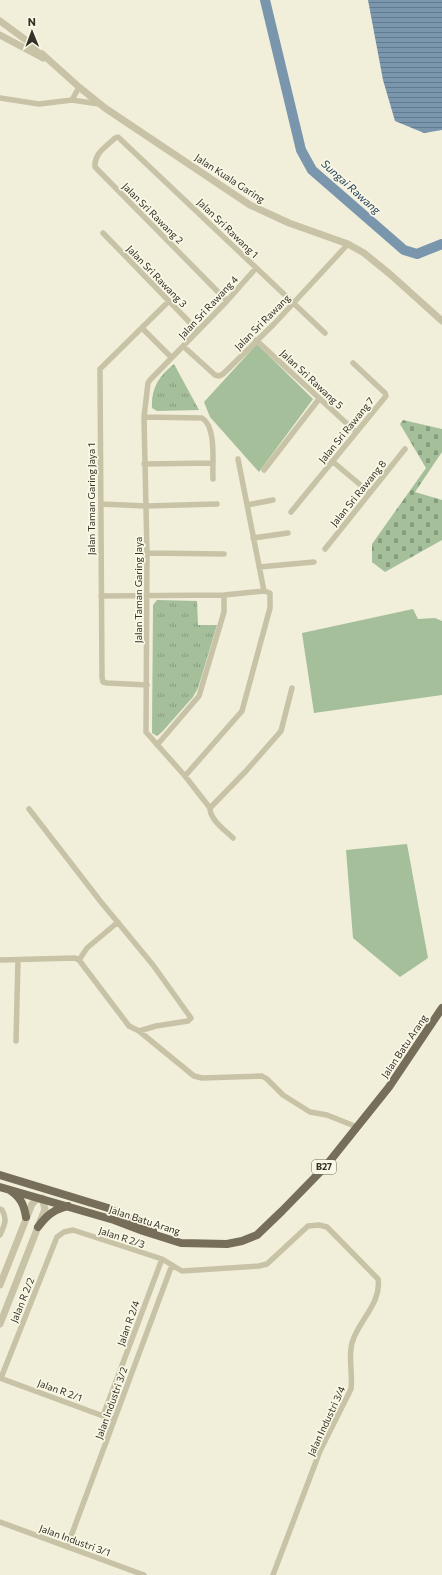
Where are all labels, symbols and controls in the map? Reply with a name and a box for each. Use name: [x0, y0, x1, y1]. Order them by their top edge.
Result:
north arrow: [12, 12, 52, 52]
text: N: [28, 15, 36, 28]
street label: Jalan Kuala Garing: [193, 151, 268, 205]
water label: Sungai Rawang: [319, 157, 384, 217]
street label: Jalan Sri Rawang 2: [120, 180, 186, 246]
street label: Jalan Sri Rawang 1: [195, 196, 261, 260]
street label: Jalan Sri Rawang 3: [124, 242, 190, 310]
street label: Jalan Sri Rawang 4: [176, 273, 240, 341]
street label: Jalan Sri Rawang: [232, 291, 293, 352]
street label: Jalan Sri Rawang 5: [278, 347, 346, 411]
street label: Jalan Sri Rawang 7: [316, 395, 376, 465]
street label: Jalan Taman Garing Jaya 1: [85, 443, 97, 555]
street label: Jalan Sri Rawang 8: [328, 457, 388, 529]
street label: Jalan Taman Garing Jaya: [132, 537, 144, 643]
street label: Jalan Batu Arang: [378, 1011, 430, 1080]
road number: B27: [312, 1160, 336, 1174]
street label: Jalan Batu Arang: [108, 1203, 183, 1237]
street label: Jalan R 2/3: [97, 1224, 147, 1250]
street label: Jalan R 2/2: [7, 1275, 37, 1324]
street label: Jalan R 2/4: [114, 1299, 142, 1347]
street label: Jalan Industri 3/2: [92, 1365, 130, 1441]
street label: Jalan R 2/1: [36, 1376, 84, 1404]
street label: Jalan Industri 3/4: [305, 1384, 347, 1458]
street label: Jalan Industri 3/1: [38, 1522, 112, 1558]

